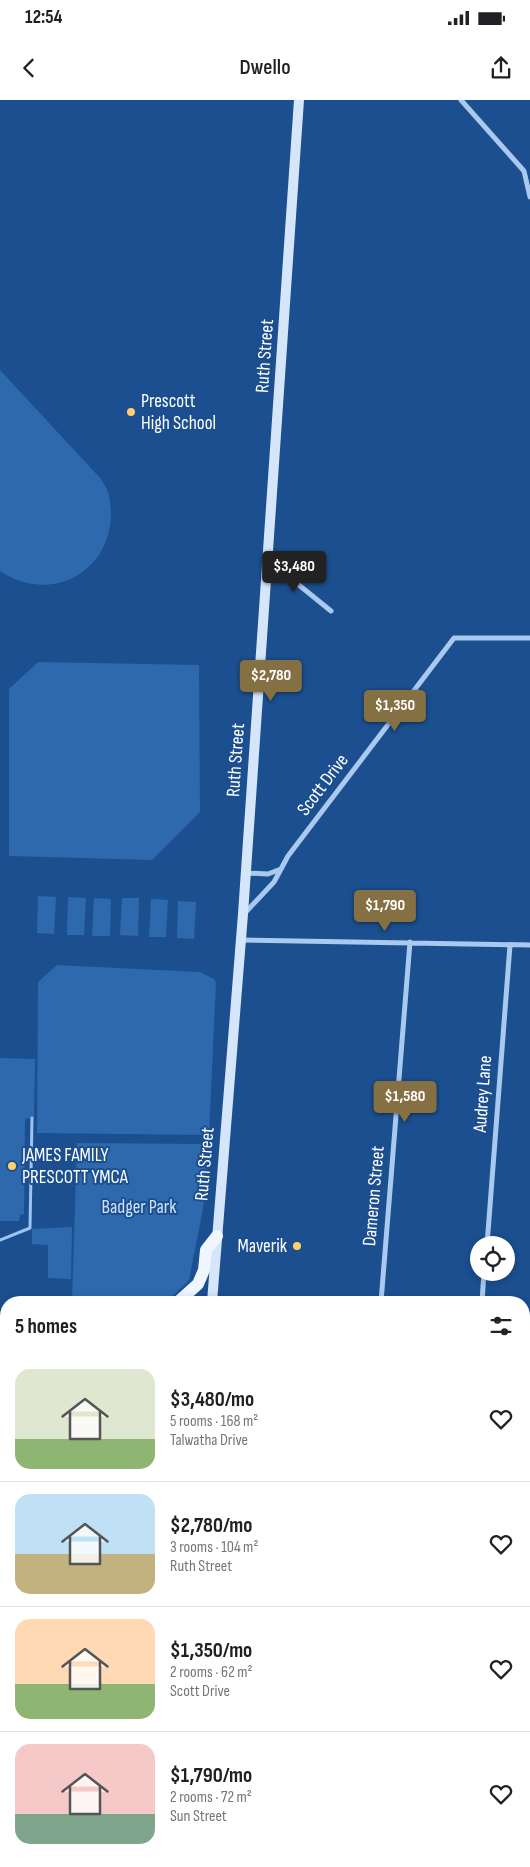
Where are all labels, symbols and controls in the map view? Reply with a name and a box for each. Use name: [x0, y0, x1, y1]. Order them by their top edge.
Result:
text: 12:54: [25, 6, 62, 29]
icon: back: [15, 54, 43, 82]
text: Dwello: [239, 54, 291, 81]
icon: share: [487, 54, 515, 82]
street label: Ruth Street: [251, 318, 279, 394]
place label: Prescott High School: [141, 390, 216, 435]
marker: Prescott High School: [125, 406, 137, 418]
pin: $3,480: [253, 550, 335, 593]
text: $3,480: [273, 557, 315, 576]
pin: $2,780: [230, 660, 312, 702]
text: $2,780: [251, 666, 291, 685]
pin: $1,350: [354, 690, 436, 732]
text: $1,350: [375, 696, 415, 715]
street label: Ruth Street: [222, 722, 250, 798]
street label: Scott Drive: [292, 750, 354, 820]
pin: $1,790: [344, 890, 426, 932]
text: $1,790: [365, 896, 405, 915]
street label: Audrey Lane: [469, 1055, 497, 1134]
pin: $1,580: [364, 1080, 446, 1123]
text: $1,580: [385, 1087, 425, 1106]
street label: Ruth Street: [190, 1126, 220, 1202]
place label: JAMES FAMILY PRESCOTT YMCA: [21, 1144, 129, 1189]
street label: Dameron Street: [358, 1145, 390, 1247]
marker: JAMES FAMILY PRESCOTT YMCA: [6, 1160, 18, 1172]
park label: Badger Park: [101, 1196, 177, 1219]
place label: Maverik: [237, 1235, 288, 1258]
map controls: [470, 1236, 515, 1281]
button: locate: [470, 1236, 515, 1281]
marker: Maverik: [291, 1240, 303, 1252]
icon: filters: [487, 1312, 515, 1340]
text: 5 homes: [15, 1314, 77, 1339]
text: $3,480/mo: [170, 1387, 254, 1412]
icon: home: [55, 1389, 115, 1449]
icon: heart: [487, 1405, 515, 1433]
text: 5 rooms · 168 m²: [170, 1412, 258, 1431]
text: Talwatha Drive: [170, 1431, 248, 1450]
text: $2,780/mo: [170, 1513, 252, 1538]
icon: home: [55, 1514, 115, 1574]
icon: heart: [487, 1530, 515, 1558]
text: 3 rooms · 104 m²: [170, 1538, 258, 1557]
text: Ruth Street: [170, 1557, 232, 1576]
text: $1,350/mo: [170, 1638, 252, 1663]
icon: home: [55, 1639, 115, 1699]
icon: heart: [487, 1655, 515, 1683]
text: 2 rooms · 62 m²: [170, 1663, 253, 1682]
text: Scott Drive: [170, 1682, 230, 1701]
text: $1,790/mo: [170, 1763, 252, 1788]
icon: home: [55, 1764, 115, 1824]
icon: heart: [487, 1780, 515, 1808]
text: 2 rooms · 72 m²: [170, 1788, 252, 1807]
text: Sun Street: [170, 1807, 227, 1826]

